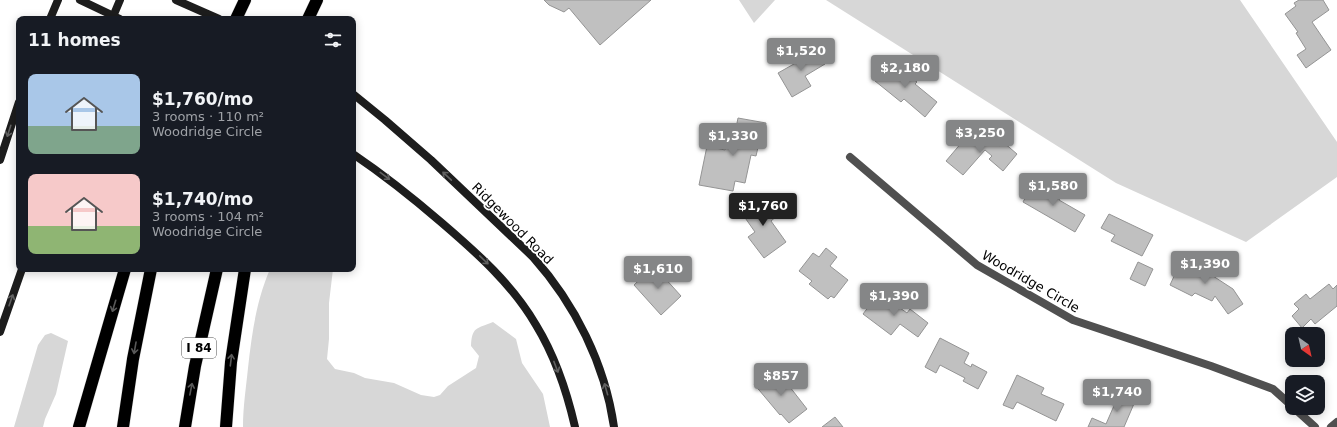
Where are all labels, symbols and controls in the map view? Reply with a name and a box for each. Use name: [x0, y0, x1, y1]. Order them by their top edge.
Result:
icon: filters: [322, 29, 344, 51]
text: 11 homes: [28, 30, 121, 50]
pin: $1,520: [768, 38, 834, 72]
text: $1,520: [776, 43, 826, 58]
pin: $2,180: [872, 55, 938, 89]
text: $2,180: [880, 60, 930, 75]
text: $1,760/mo: [152, 89, 253, 109]
icon: home: [60, 90, 108, 138]
text: 3 rooms · 110 m²: [152, 109, 264, 124]
pin: $3,250: [947, 120, 1013, 154]
pin: $1,330: [700, 123, 766, 157]
text: Woodridge Circle: [152, 124, 262, 139]
one-way arrow: [5, 125, 13, 137]
text: $3,250: [955, 125, 1005, 140]
text: $1,330: [708, 128, 758, 143]
one-way arrow: [442, 171, 452, 180]
one-way arrow: [379, 172, 390, 180]
pin: $1,580: [1020, 173, 1086, 207]
text: $1,580: [1028, 178, 1078, 193]
street label: Ridgewood Road: [469, 180, 556, 267]
text: $1,740/mo: [152, 189, 253, 209]
icon: home: [60, 190, 108, 238]
pin: $1,760: [730, 193, 796, 227]
text: $1,760: [738, 198, 788, 213]
text: 3 rooms · 104 m²: [152, 209, 264, 224]
text: Woodridge Circle: [152, 224, 262, 239]
street label: Woodridge Circle: [979, 247, 1082, 316]
pin: $1,390: [1172, 251, 1238, 285]
one-way arrow: [479, 255, 489, 265]
pin: $1,610: [625, 256, 691, 290]
text: $1,390: [1180, 256, 1230, 271]
text: $1,610: [633, 261, 683, 276]
pin: $1,390: [861, 283, 927, 317]
text: $1,390: [869, 288, 919, 303]
one-way arrow: [8, 294, 15, 307]
one-way arrow: [109, 300, 117, 312]
north arrow: [1285, 327, 1325, 367]
map controls: [1285, 327, 1325, 415]
road number: I 84: [182, 338, 216, 358]
one-way arrow: [131, 342, 139, 355]
one-way arrow: [227, 354, 235, 367]
one-way arrow: [553, 360, 561, 372]
pin: $857: [757, 363, 805, 397]
text: $857: [763, 368, 799, 383]
button: layers: [1285, 375, 1325, 415]
pin: $1,740: [1084, 379, 1150, 413]
one-way arrow: [187, 382, 195, 395]
one-way arrow: [602, 383, 609, 396]
text: $1,740: [1092, 384, 1142, 399]

